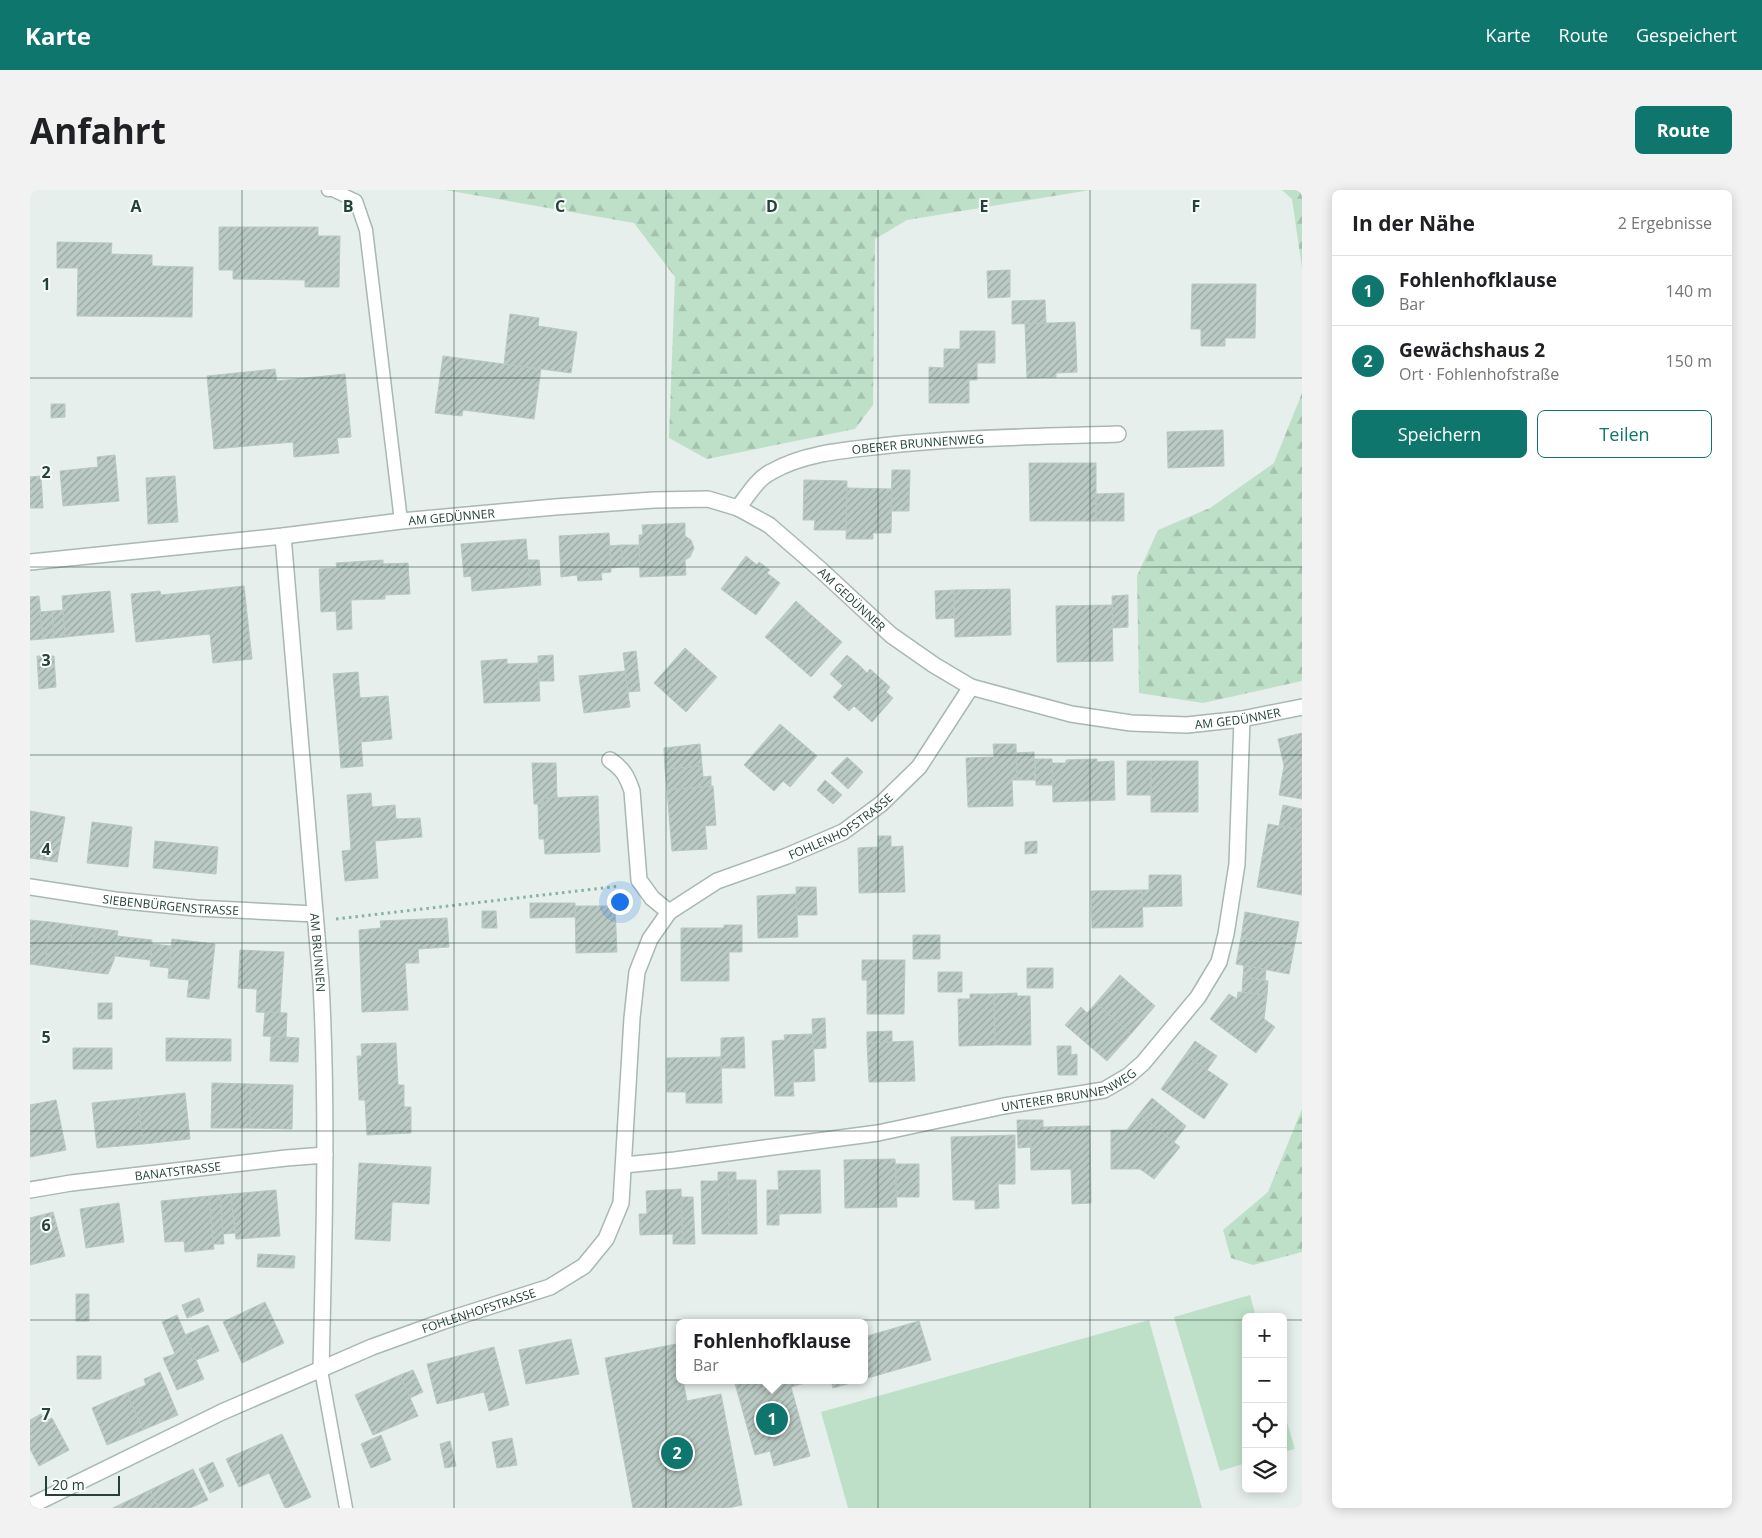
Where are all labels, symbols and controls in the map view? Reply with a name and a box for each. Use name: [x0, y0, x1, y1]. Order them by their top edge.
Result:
text: Karte: [25, 19, 91, 52]
text: Karte: [1486, 23, 1531, 47]
text: Route: [1559, 23, 1608, 47]
text: Gespeichert: [1636, 23, 1737, 47]
button: Route: [1635, 106, 1732, 154]
text: Anfahrt: [30, 107, 166, 154]
text: A: [130, 195, 142, 217]
text: B: [343, 195, 353, 217]
text: C: [555, 195, 565, 217]
text: D: [766, 195, 778, 217]
text: E: [980, 195, 989, 217]
text: F: [1192, 195, 1200, 217]
text: In der Nähe: [1352, 209, 1475, 237]
text: 2 Ergebnisse: [1618, 212, 1712, 234]
text: Fohlenhofklause: [1399, 267, 1557, 293]
text: 1: [41, 273, 51, 295]
text: 1: [1363, 280, 1373, 302]
text: 140 m: [1666, 280, 1712, 302]
text: Bar: [1399, 293, 1425, 315]
text: Gewächshaus 2: [1399, 337, 1545, 363]
text: 2: [1363, 350, 1373, 372]
text: 150 m: [1666, 350, 1712, 372]
text: Ort · Fohlenhofstraße: [1399, 363, 1559, 385]
button: Speichern: [1352, 410, 1527, 458]
button: Teilen: [1537, 410, 1712, 458]
street label: OBERER BRUNNENWEG: [851, 430, 984, 458]
text: 2: [41, 461, 51, 483]
street label: AM GEDÜNNER: [408, 504, 496, 529]
street label: AM GEDÜNNER: [815, 563, 890, 635]
text: 3: [41, 649, 51, 671]
street label: AM GEDÜNNER: [1194, 703, 1283, 733]
street label: FOHLENHOFSTRASSE: [786, 789, 896, 863]
text: 4: [41, 838, 51, 860]
your location: [607, 889, 633, 915]
street label: SIEBENBÜRGENSTRASSE: [102, 890, 239, 919]
street label: AM BRUNNEN: [307, 912, 330, 992]
text: 5: [41, 1026, 51, 1048]
street label: UNTERER BRUNNENWEG: [1000, 1064, 1140, 1115]
street label: BANATSTRASSE: [134, 1157, 222, 1184]
text: 6: [41, 1214, 51, 1236]
street label: FOHLENHOFSTRASSE: [419, 1284, 538, 1337]
map controls: [1242, 1313, 1287, 1493]
button: +: [1242, 1313, 1287, 1358]
popup: [676, 1319, 868, 1384]
text: Fohlenhofklause: [693, 1328, 851, 1354]
text: Bar: [693, 1354, 719, 1376]
button: −: [1242, 1358, 1287, 1403]
pin: 1: [756, 1400, 788, 1438]
text: 7: [41, 1403, 51, 1425]
button: locate: [1242, 1403, 1287, 1448]
pin: 2: [661, 1434, 693, 1472]
button: layers: [1242, 1448, 1287, 1493]
scale bar: [45, 1473, 120, 1496]
text: 20 m: [52, 1475, 85, 1494]

